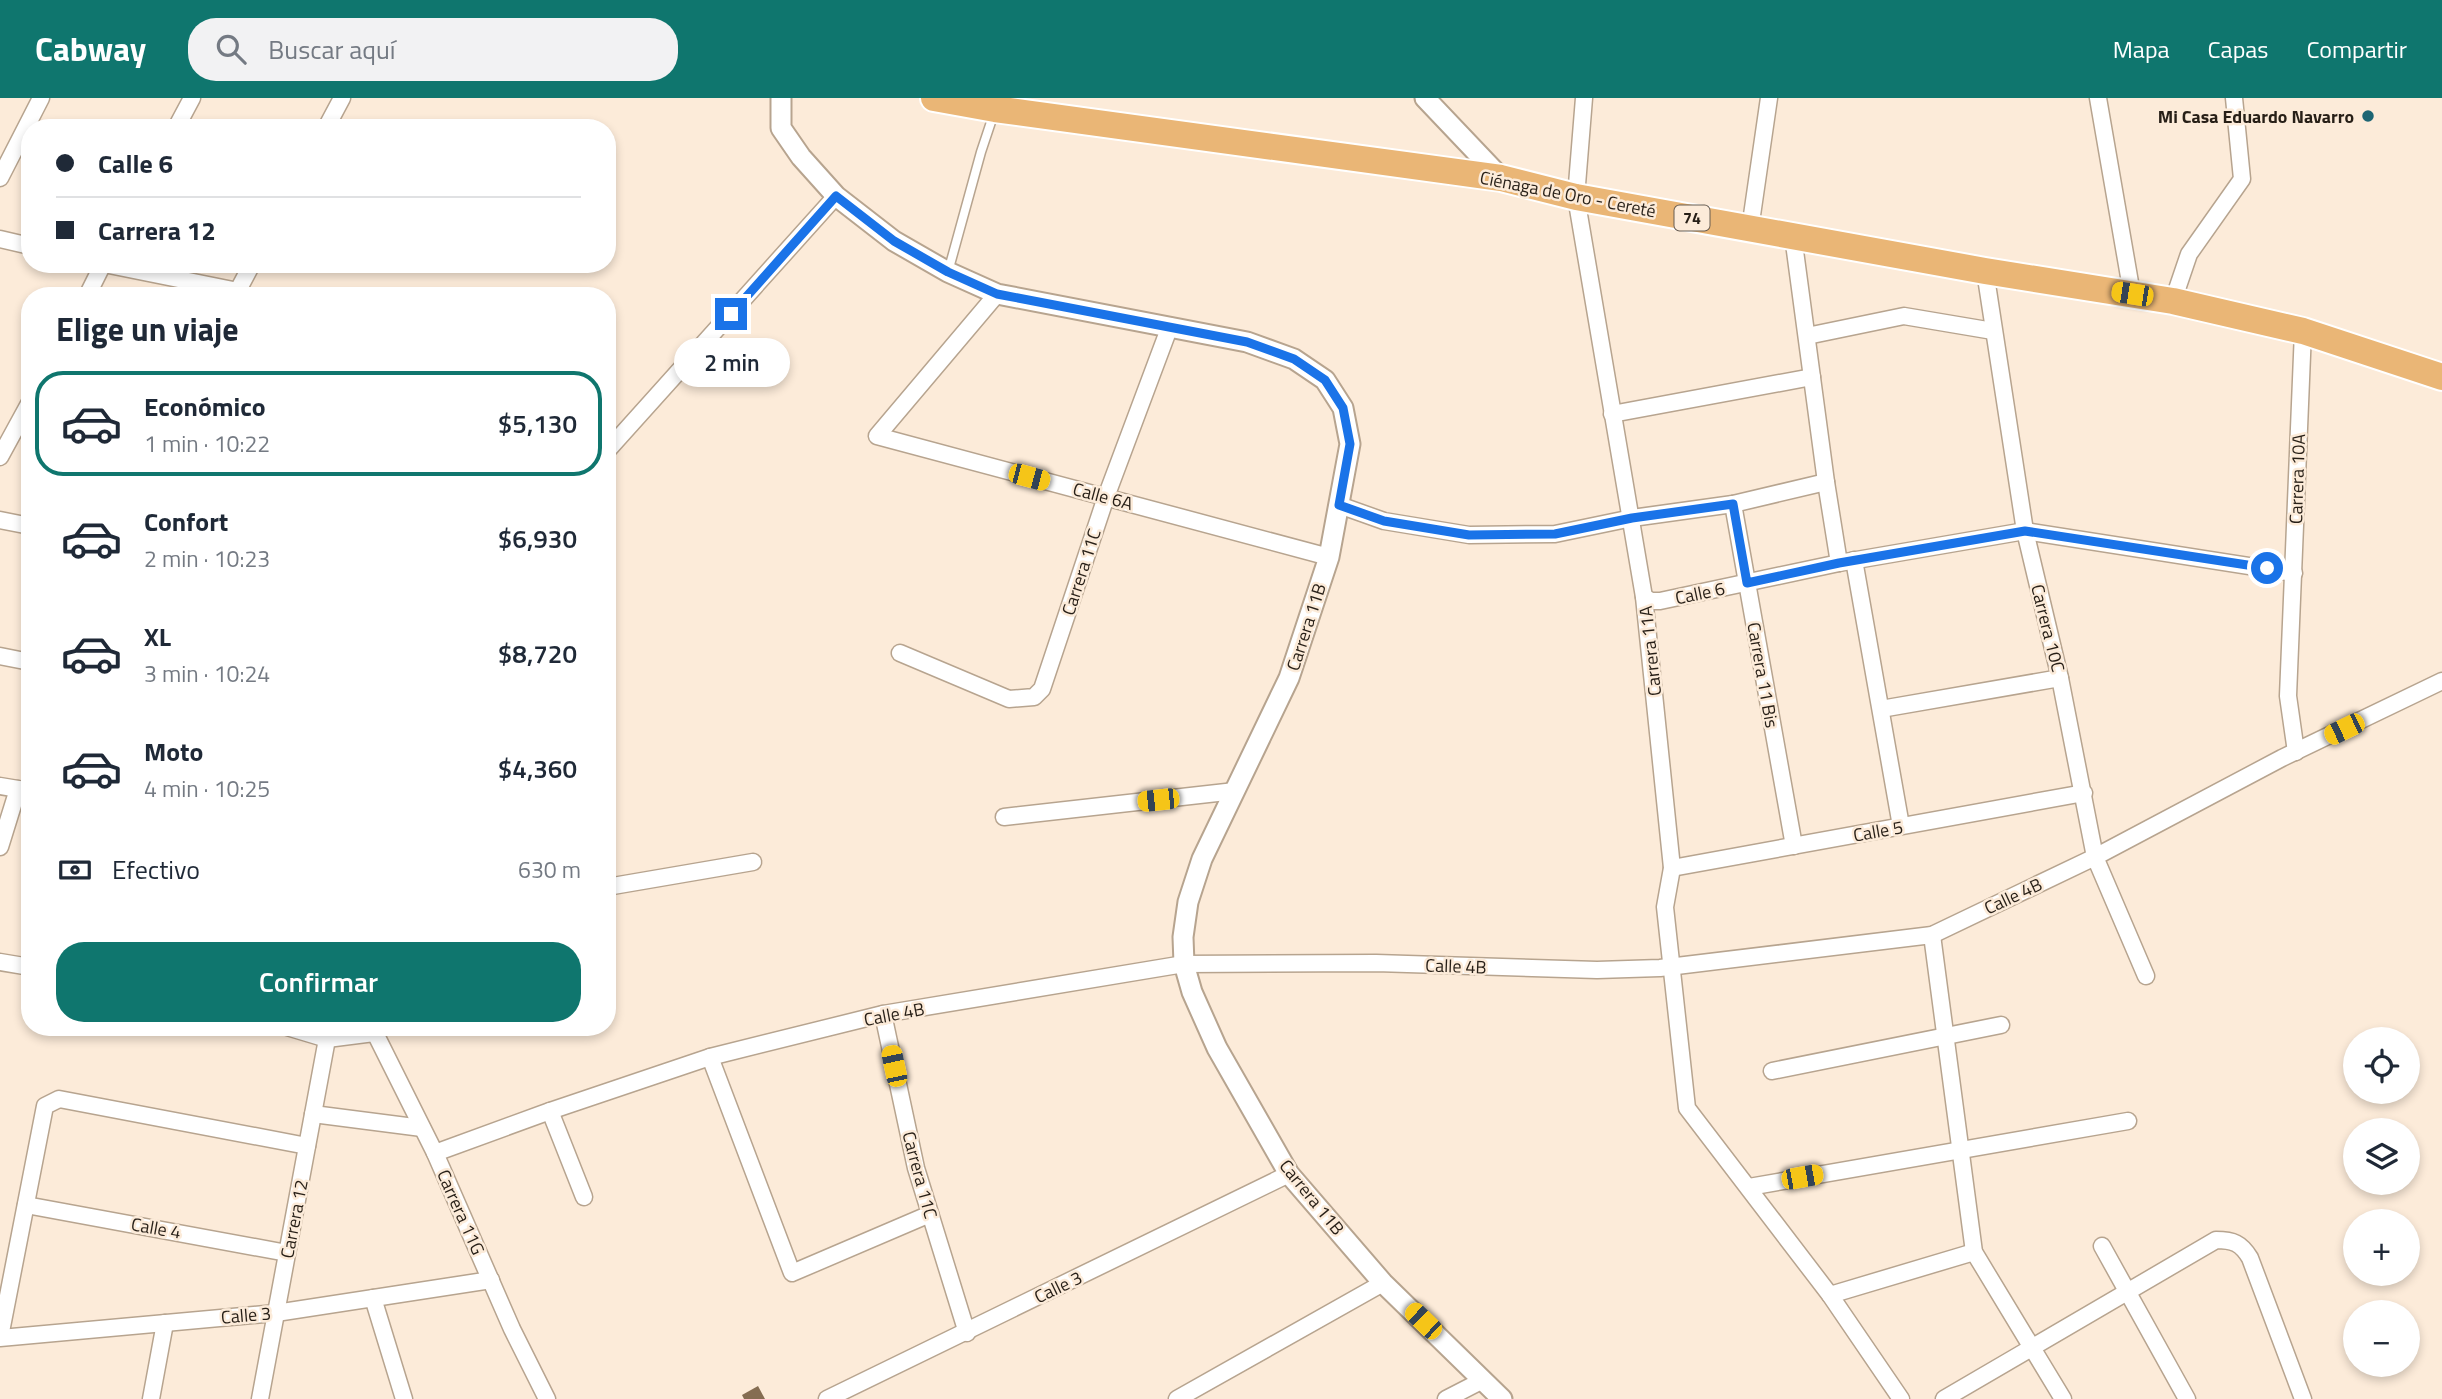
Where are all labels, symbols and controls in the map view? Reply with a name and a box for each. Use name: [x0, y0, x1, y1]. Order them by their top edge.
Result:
search box: [188, 18, 678, 81]
text: Cabway: [35, 24, 146, 74]
icon: search: [212, 30, 250, 68]
text: Buscar aquí: [268, 30, 396, 69]
text: Mapa: [2113, 31, 2170, 67]
text: Capas: [2208, 31, 2268, 67]
text: Compartir: [2306, 31, 2407, 67]
place label: Mi Casa Eduardo Navarro: [2158, 103, 2354, 130]
marker: Mi Casa Eduardo Navarro: [2360, 108, 2376, 124]
text: Calle 6: [98, 144, 173, 183]
street label: Ciénaga de Oro - Cereté: [1478, 164, 1658, 224]
road number: 74: [1674, 206, 1710, 230]
text: Carrera 12: [98, 211, 216, 250]
car: [2110, 280, 2155, 308]
route end: [715, 298, 747, 330]
text: Elige un viaje: [56, 305, 239, 353]
callout: 2 min: [673, 339, 789, 388]
text: 2 min: [704, 345, 760, 380]
text: Económico: [144, 387, 266, 426]
icon: car: [60, 392, 123, 455]
text: $5,130: [498, 404, 577, 443]
text: 1 min · 10:22: [144, 426, 270, 461]
street label: Carrera 10A: [2282, 433, 2312, 525]
car: [1006, 461, 1053, 493]
street label: Calle 6A: [1070, 475, 1136, 517]
text: Confort: [144, 502, 228, 541]
icon: car: [60, 507, 123, 570]
text: $6,930: [498, 519, 577, 558]
street label: Carrera 11C: [1054, 525, 1108, 619]
text: 2 min · 10:23: [144, 541, 270, 576]
route start: [2251, 552, 2283, 584]
street label: Calle 6: [1673, 575, 1727, 611]
street label: Carrera 11B: [1279, 580, 1333, 674]
street label: Carrera 10C: [2024, 581, 2072, 675]
street label: Carrera 11A: [1632, 604, 1668, 697]
text: XL: [144, 617, 171, 656]
street label: Carrera 11 Bis: [1740, 620, 1786, 730]
icon: car: [60, 622, 123, 685]
text: $8,720: [498, 634, 577, 673]
text: 3 min · 10:24: [144, 656, 270, 691]
car: [2321, 710, 2368, 748]
text: Moto: [144, 732, 203, 771]
icon: car: [60, 737, 123, 800]
text: $4,360: [498, 749, 577, 788]
text: 4 min · 10:25: [144, 771, 270, 806]
car: [1137, 787, 1180, 813]
street label: Calle 5: [1851, 813, 1905, 849]
text: Efectivo: [112, 850, 200, 889]
icon: cash: [56, 851, 94, 889]
text: 630 m: [518, 852, 581, 887]
street label: Calle 4B: [1979, 871, 2047, 921]
button: Confirmar: [56, 942, 581, 1022]
street label: Calle 4B: [1425, 951, 1487, 981]
street label: Calle 4B: [861, 995, 927, 1033]
map controls: [2343, 1027, 2420, 1377]
button: locate: [2343, 1027, 2420, 1104]
car: [880, 1043, 909, 1089]
button: layers: [2343, 1118, 2420, 1195]
street label: Carrera 11C: [895, 1128, 945, 1222]
street label: Carrera 11B: [1273, 1153, 1351, 1241]
car: [1780, 1163, 1825, 1191]
street label: Carrera 11G: [430, 1165, 492, 1259]
street label: Carrera 12: [273, 1177, 315, 1261]
button: +: [2343, 1209, 2420, 1286]
street label: Calle 4: [129, 1210, 183, 1246]
street label: Calle 3: [1029, 1264, 1087, 1310]
street label: Calle 3: [220, 1299, 272, 1331]
car: [1401, 1299, 1446, 1343]
button: −: [2343, 1300, 2420, 1377]

